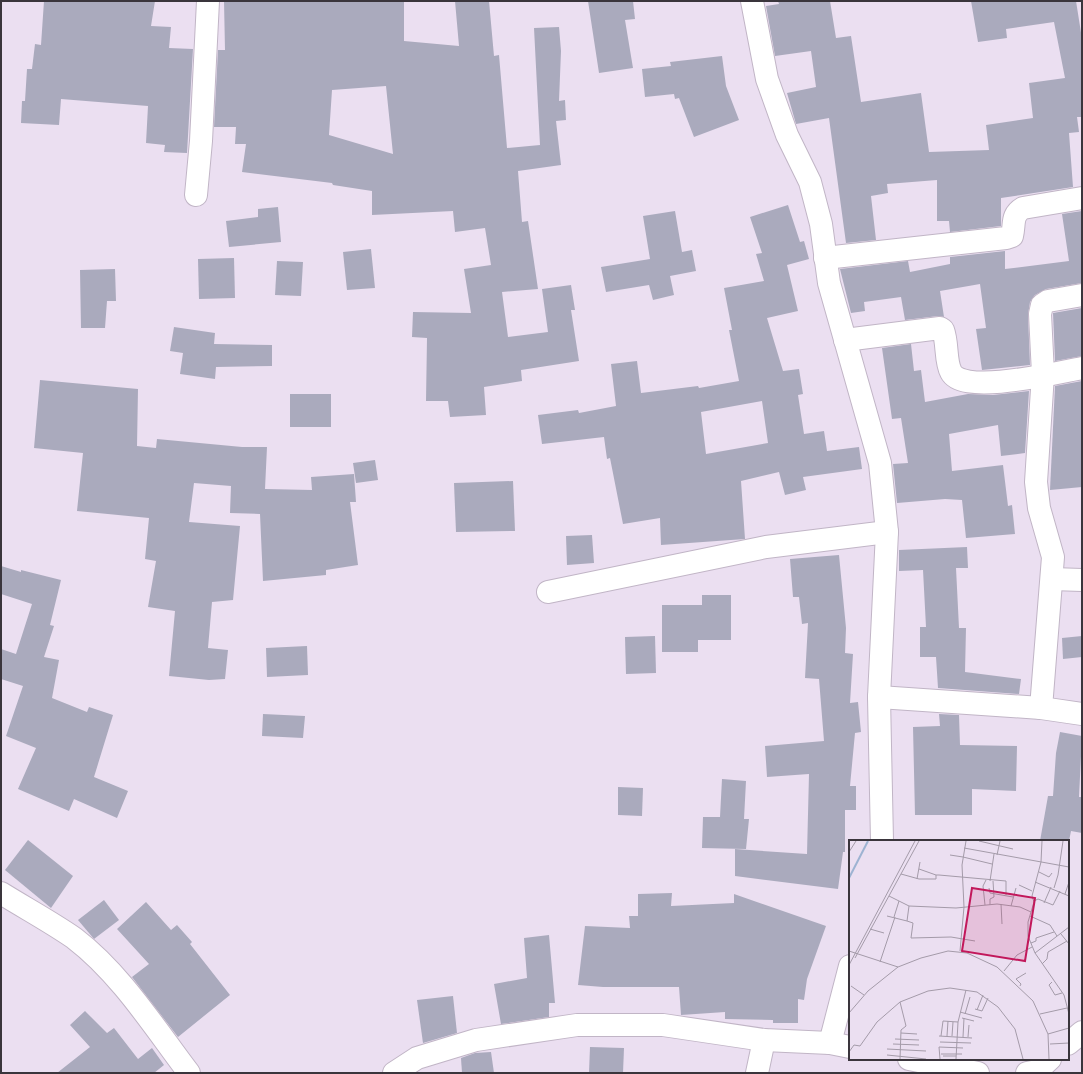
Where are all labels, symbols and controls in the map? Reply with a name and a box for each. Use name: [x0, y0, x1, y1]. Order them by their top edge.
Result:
inset map: [849, 840, 1069, 1060]

